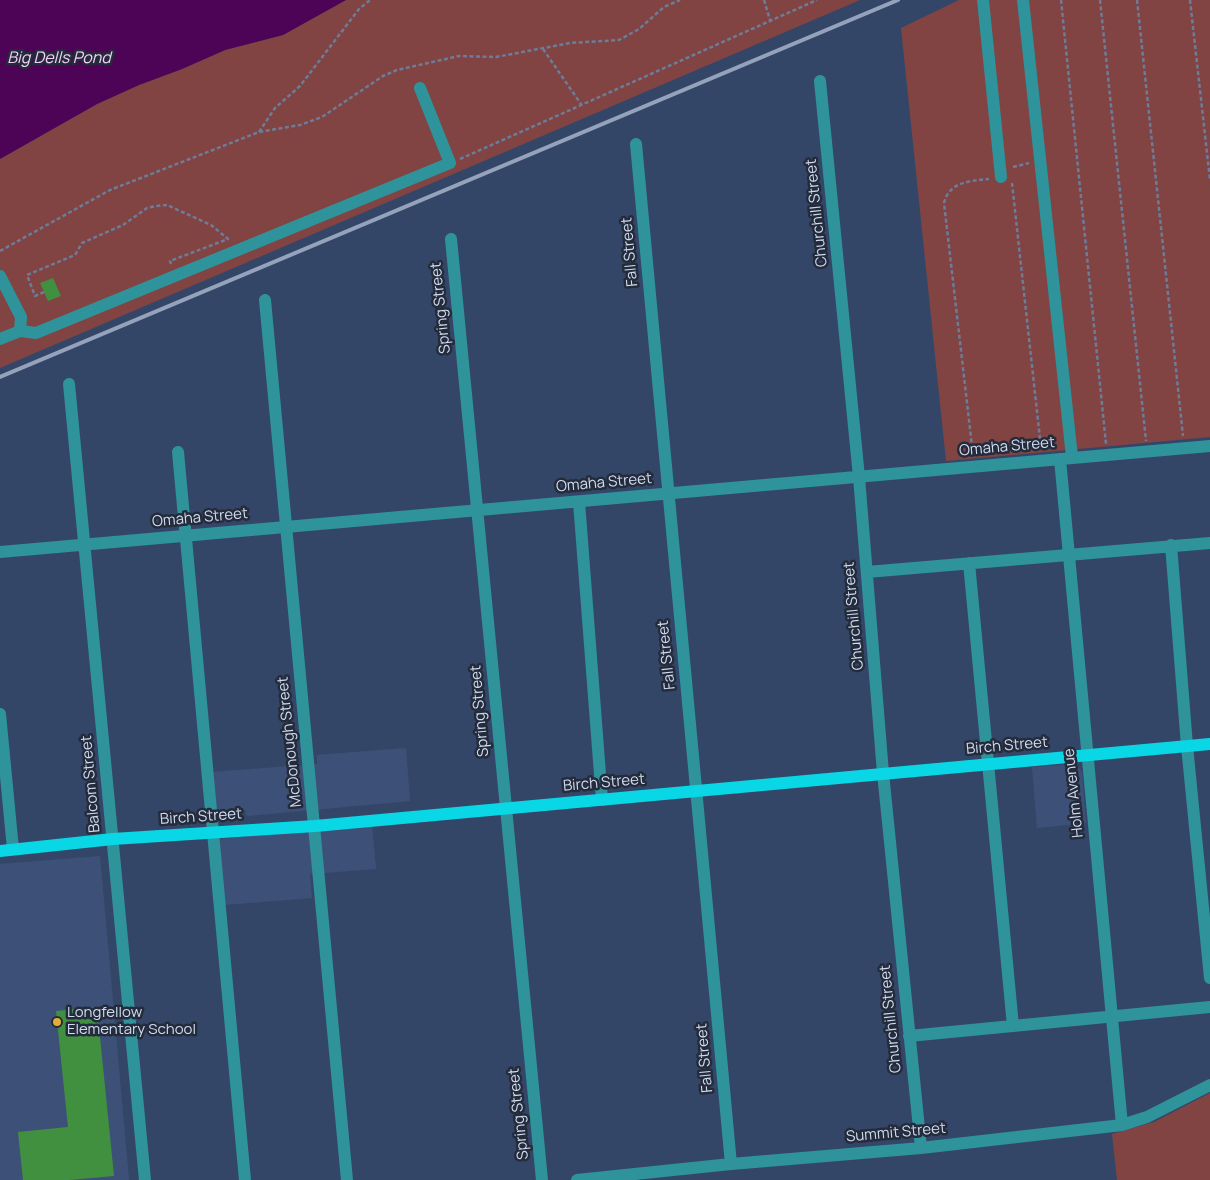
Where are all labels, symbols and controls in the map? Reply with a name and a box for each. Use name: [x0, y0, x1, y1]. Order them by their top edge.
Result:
water label: Big Dells Pond: [7, 49, 111, 69]
street label: Churchill Street: [802, 158, 832, 268]
street label: Fall Street: [618, 217, 642, 287]
street label: Spring Street: [427, 261, 455, 355]
street label: Omaha Street: [958, 434, 1056, 460]
street label: Omaha Street: [555, 470, 653, 496]
street label: Omaha Street: [151, 505, 249, 531]
street label: Churchill Street: [840, 561, 868, 671]
street label: Fall Street: [654, 619, 680, 691]
street label: Spring Street: [467, 664, 493, 758]
street label: McDonough Street: [274, 676, 306, 808]
street label: Birch Street: [965, 733, 1049, 759]
street label: Balcom Street: [78, 735, 104, 833]
street label: Holm Avenue: [1060, 747, 1088, 839]
street label: Birch Street: [562, 770, 646, 796]
street label: Birch Street: [159, 805, 243, 829]
street label: Churchill Street: [876, 964, 906, 1074]
place label: Longfellow Elementary School: [67, 1004, 196, 1039]
marker: Longfellow Elementary School: [51, 1016, 63, 1028]
street label: Fall Street: [693, 1023, 717, 1093]
street label: Spring Street: [505, 1067, 533, 1161]
street label: Summit Street: [845, 1120, 947, 1146]

